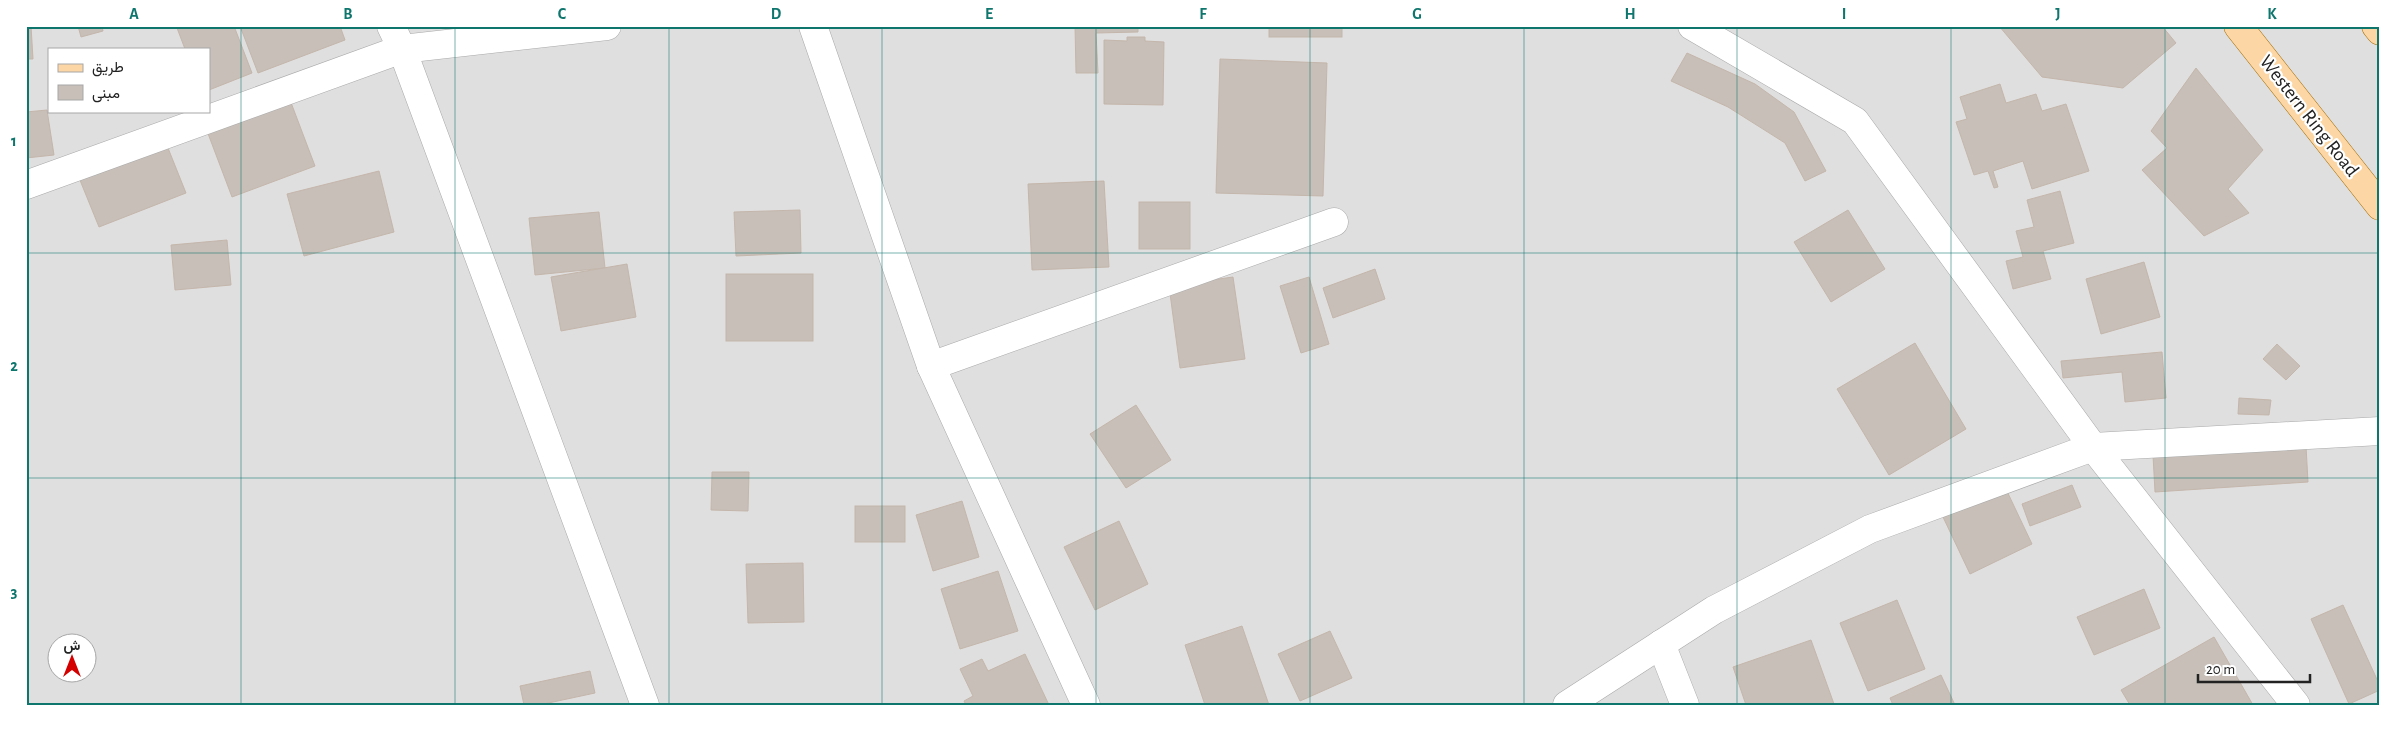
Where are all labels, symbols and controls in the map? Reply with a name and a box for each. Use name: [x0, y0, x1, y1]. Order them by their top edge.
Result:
text: A: [129, 6, 139, 22]
text: B: [343, 6, 353, 22]
text: C: [558, 6, 567, 22]
text: D: [771, 6, 782, 22]
text: E: [985, 6, 993, 22]
text: F: [1199, 6, 1207, 22]
text: G: [1412, 6, 1422, 22]
text: H: [1624, 6, 1636, 22]
text: I: [1842, 6, 1846, 22]
text: J: [2055, 6, 2061, 22]
text: K: [2267, 6, 2277, 22]
legend: [48, 48, 210, 112]
street label: Western Ring Road: [2256, 51, 2362, 181]
text: طريق: [92, 60, 124, 77]
text: مبنى: [92, 86, 120, 103]
text: 1: [11, 133, 17, 149]
text: 2: [10, 358, 18, 374]
text: 3: [11, 584, 18, 600]
north arrow: [48, 634, 98, 684]
text: ش: [64, 639, 81, 654]
scale bar: [2198, 651, 2311, 683]
text: 20 m: [2206, 662, 2235, 677]

